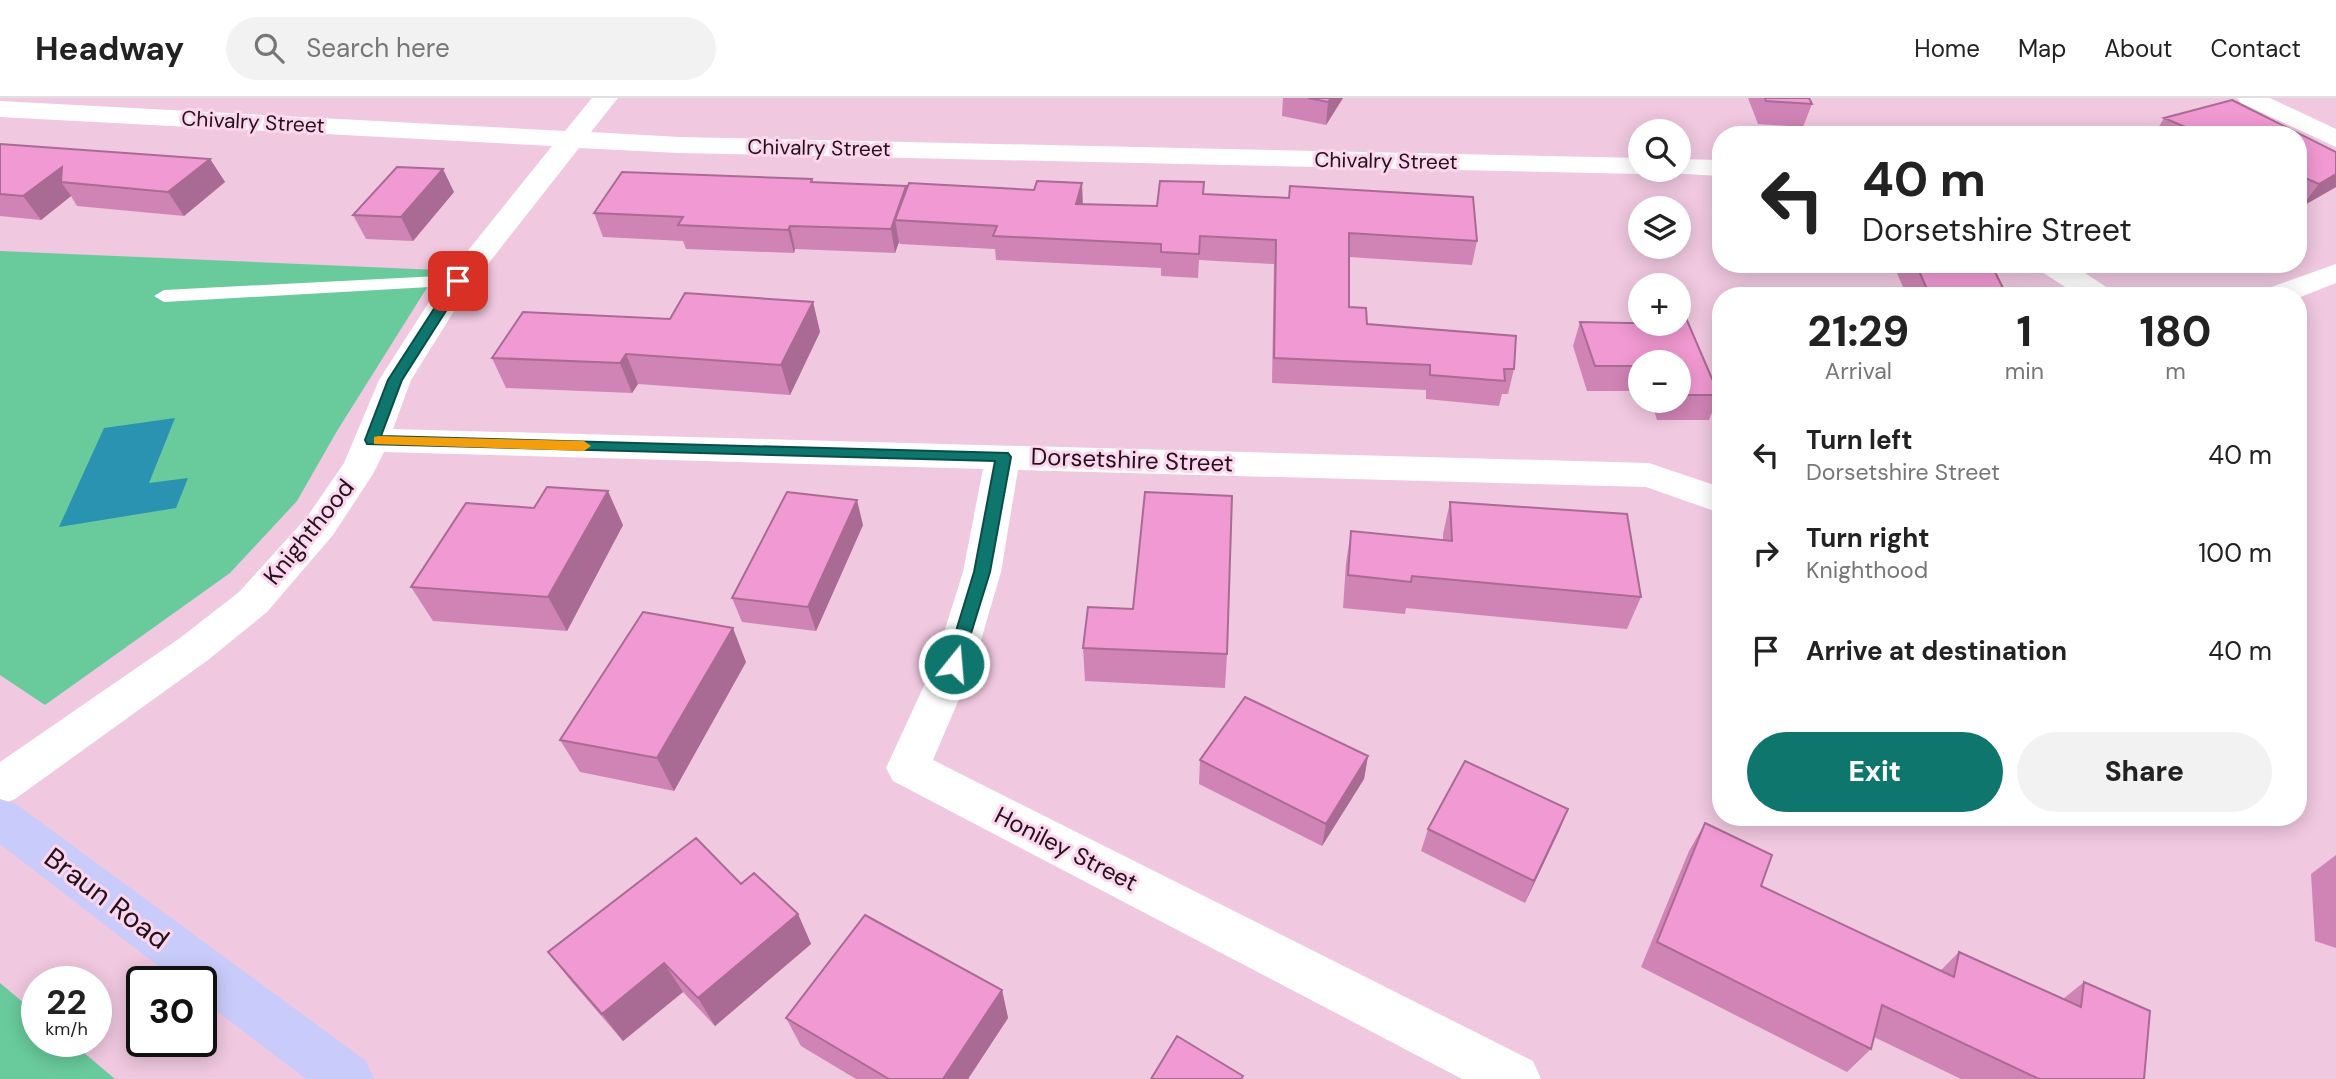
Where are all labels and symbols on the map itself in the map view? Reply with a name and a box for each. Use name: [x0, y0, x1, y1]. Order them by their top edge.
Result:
street label: Chivalry Street: [181, 104, 325, 140]
street label: Chivalry Street: [747, 133, 891, 163]
street label: Chivalry Street: [1314, 146, 1458, 176]
pin: [428, 251, 488, 311]
street label: Dorsetshire Street: [1030, 440, 1234, 479]
street label: Knighthood: [256, 472, 361, 591]
position arrow: [917, 627, 991, 701]
street label: Honiley Street: [990, 799, 1143, 898]
street label: Braun Road: [37, 839, 177, 957]
speed limit sign: 30: [126, 966, 217, 1057]

